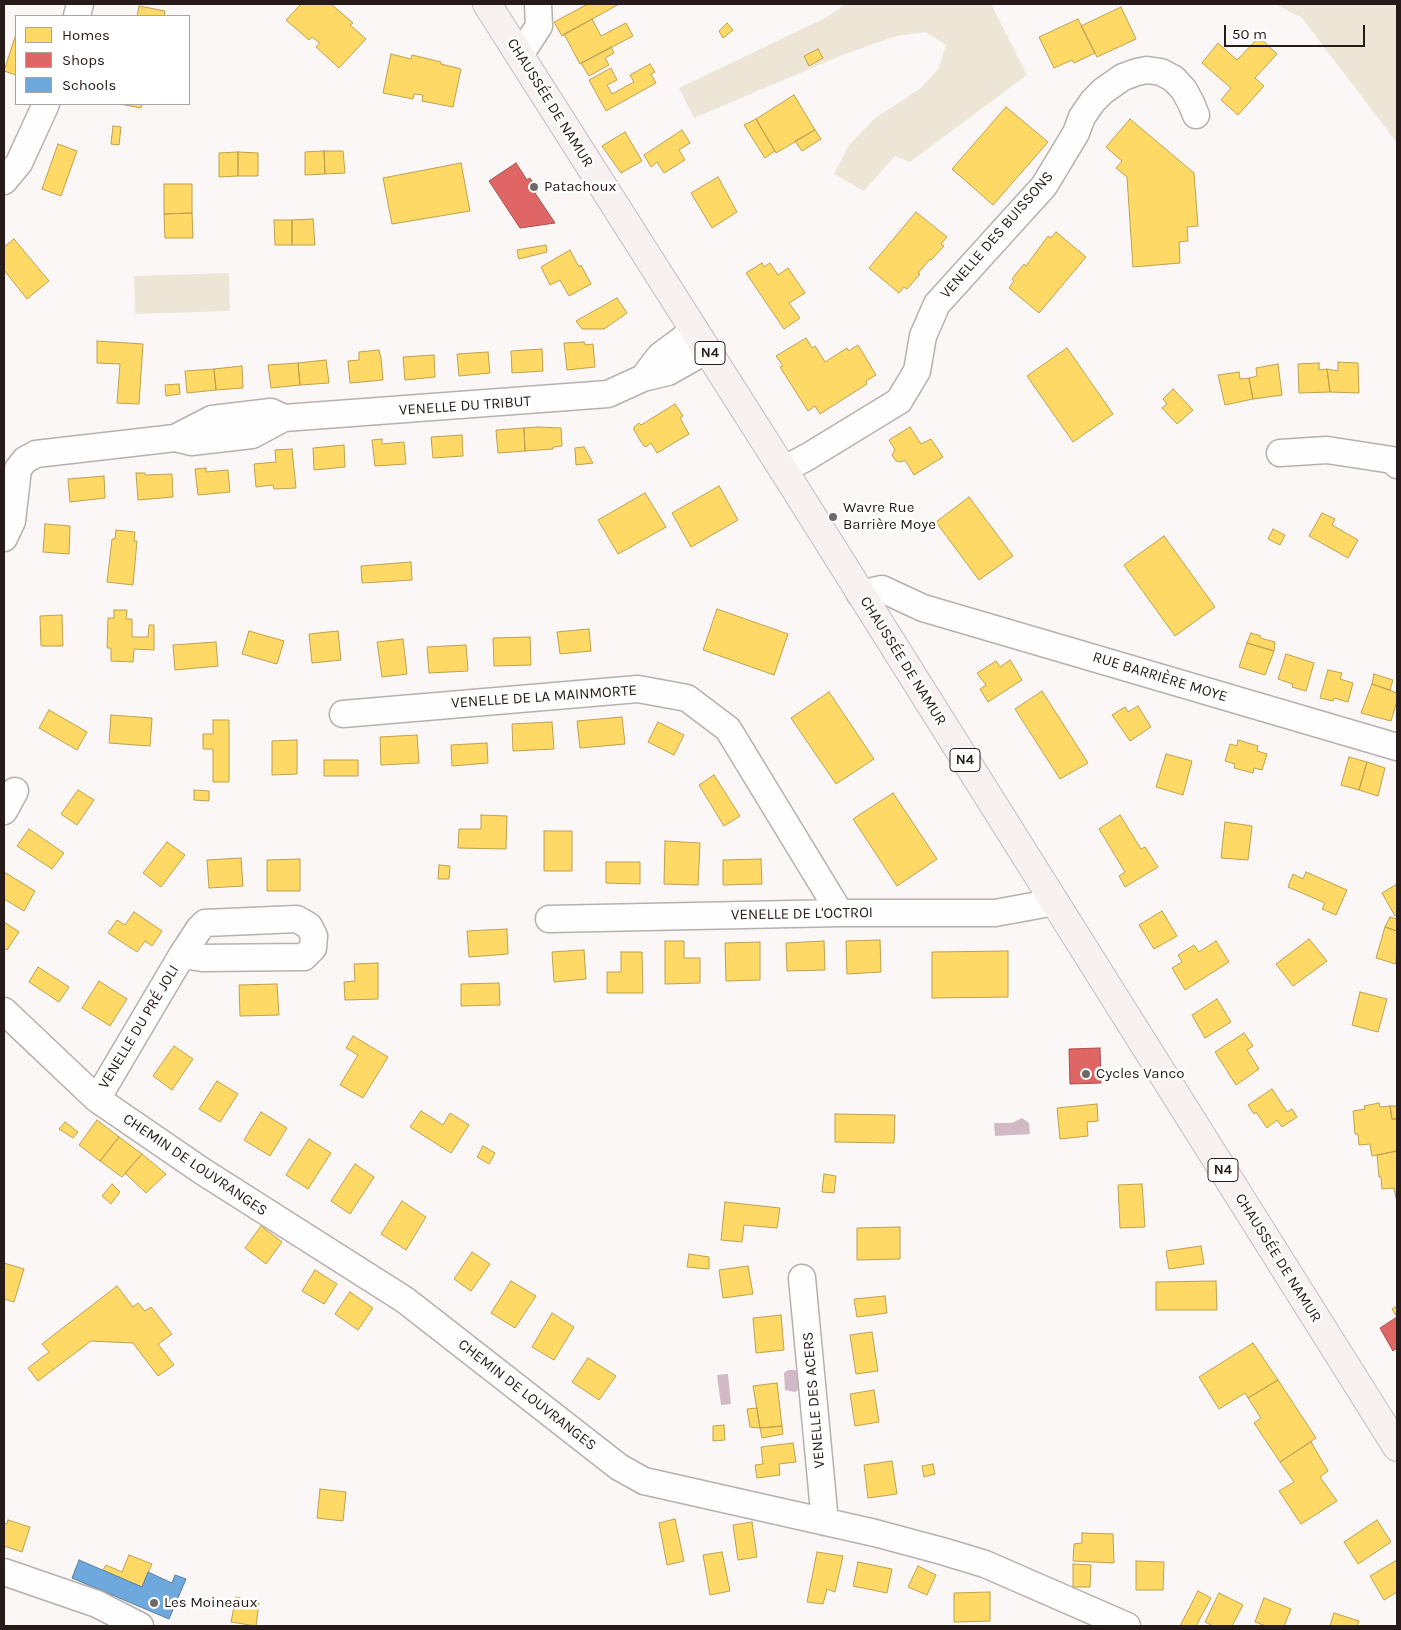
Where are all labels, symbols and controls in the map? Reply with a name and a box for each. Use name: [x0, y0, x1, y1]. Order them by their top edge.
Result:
legend: [15, 15, 190, 105]
scale bar: [1226, 15, 1367, 47]
text: 50 m: [1232, 25, 1267, 43]
text: Homes: [62, 26, 110, 44]
street label: CHAUSSÉE DE NAMUR: [503, 35, 597, 171]
text: Shops: [62, 51, 105, 69]
text: Schools: [62, 76, 116, 94]
street label: VENELLE DES BUISSONS: [937, 168, 1057, 302]
place label: Patachoux: [544, 178, 616, 196]
marker: Patachoux: [528, 181, 540, 193]
road number: N4: [695, 342, 725, 364]
street label: VENELLE DU TRIBUT: [398, 392, 532, 420]
place label: Wavre Rue Barrière Moye: [843, 499, 936, 534]
marker: Wavre Rue Barrière Moye: [827, 511, 839, 523]
street label: CHAUSSÉE DE NAMUR: [856, 593, 950, 729]
street label: RUE BARRIÈRE MOYE: [1090, 648, 1230, 706]
street label: VENELLE DE LA MAINMORTE: [451, 682, 637, 712]
road number: N4: [950, 748, 980, 772]
street label: VENELLE DE L'OCTROI: [731, 904, 873, 924]
street label: VENELLE DU PRÉ JOLI: [95, 962, 183, 1092]
place label: Cycles Vanco: [1096, 1065, 1184, 1083]
marker: Cycles Vanco: [1080, 1068, 1092, 1080]
street label: CHEMIN DE LOUVRANGES: [119, 1110, 271, 1220]
road number: N4: [1208, 1158, 1238, 1182]
street label: CHAUSSÉE DE NAMUR: [1231, 1190, 1325, 1326]
street label: VENELLE DES ACERS: [799, 1331, 829, 1469]
street label: CHEMIN DE LOUVRANGES: [454, 1335, 600, 1455]
place label: Les Moineaux: [164, 1594, 257, 1612]
marker: Les Moineaux: [148, 1597, 160, 1609]

